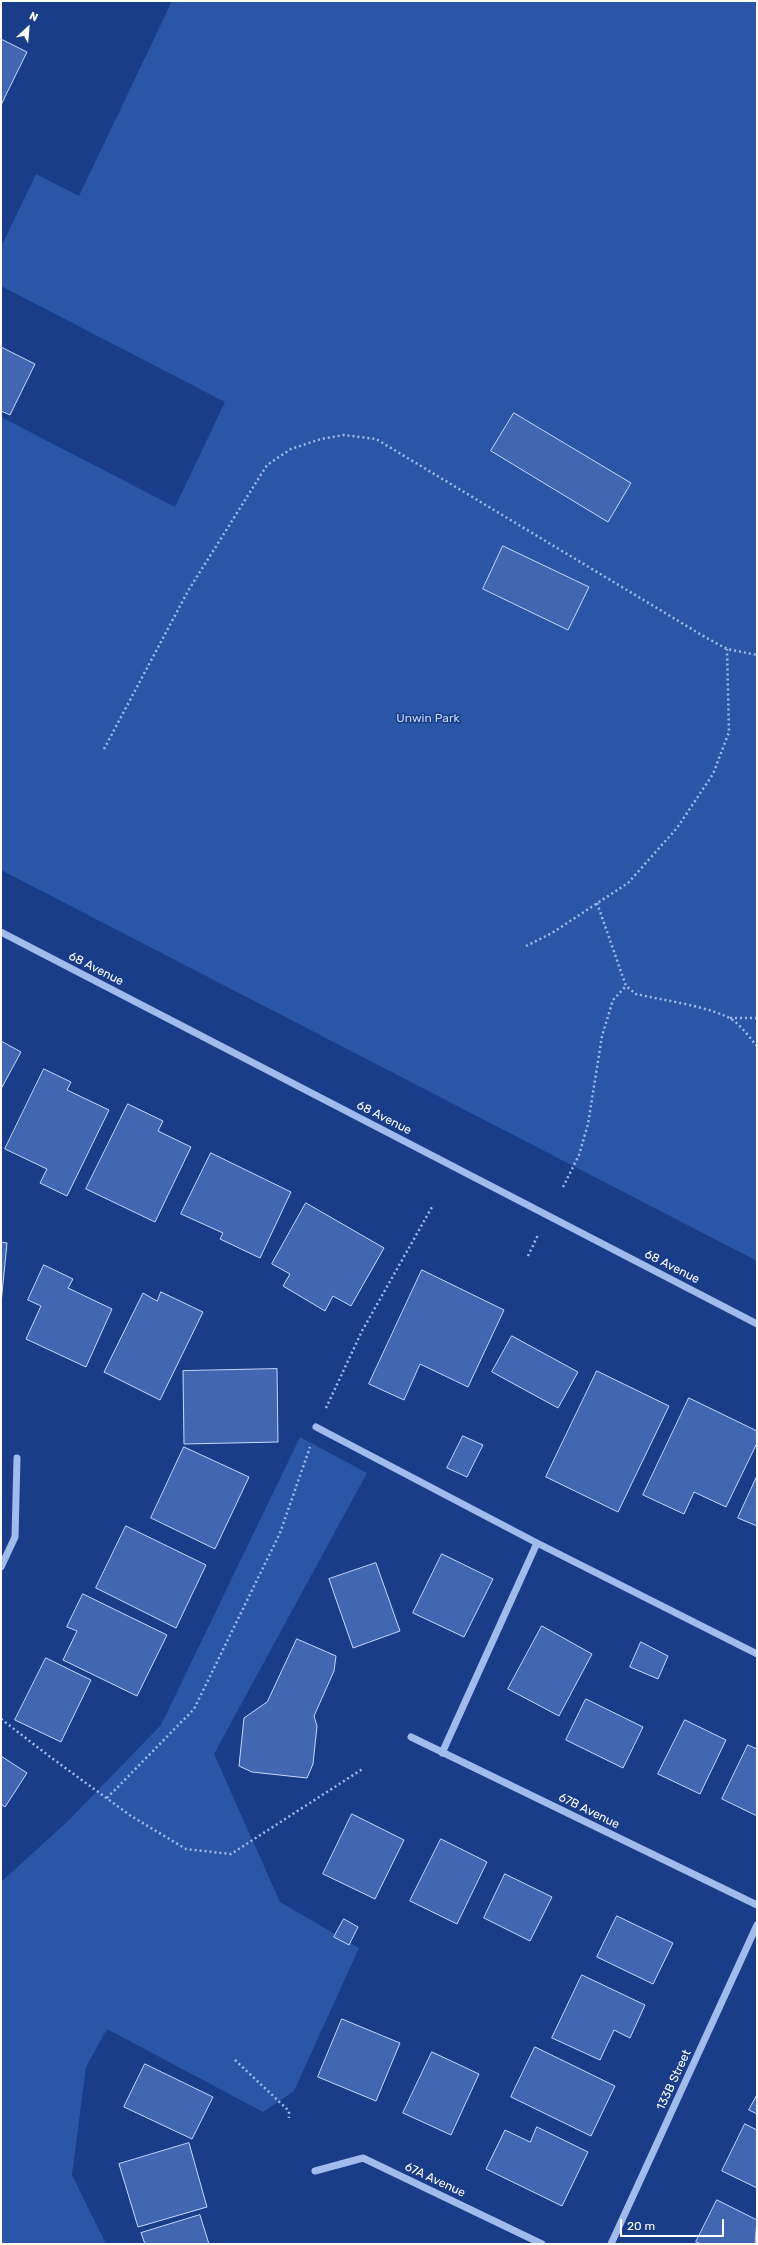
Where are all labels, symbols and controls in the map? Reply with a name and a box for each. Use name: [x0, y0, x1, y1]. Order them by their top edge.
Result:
north arrow: [8, 8, 48, 48]
text: N: [27, 9, 40, 24]
park label: Unwin Park: [396, 712, 460, 726]
street label: 68 Avenue: [66, 949, 126, 989]
street label: 68 Avenue: [354, 1098, 414, 1138]
street label: 68 Avenue: [642, 1247, 702, 1287]
street label: 67B Avenue: [556, 1790, 622, 1832]
street label: 133B Street: [654, 2047, 694, 2113]
street label: 67A Avenue: [402, 2160, 468, 2200]
scale bar: [622, 2211, 726, 2237]
text: 20 m: [627, 2219, 655, 2233]

